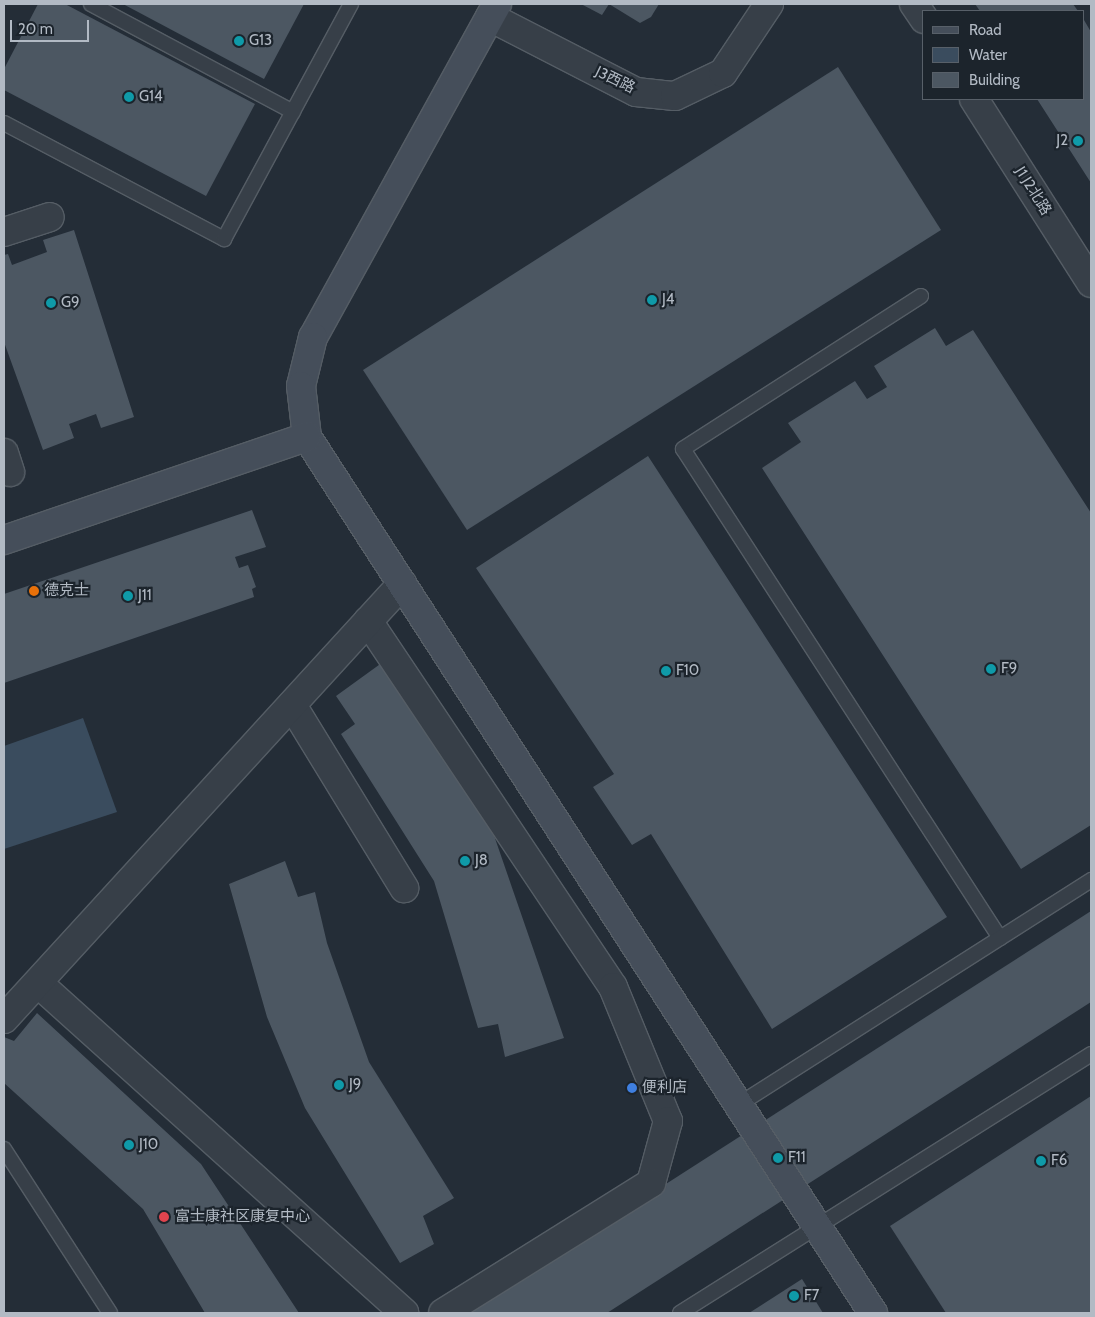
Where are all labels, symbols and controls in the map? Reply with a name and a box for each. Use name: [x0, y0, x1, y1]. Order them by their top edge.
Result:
scale bar: [12, 10, 91, 42]
legend: [922, 10, 1085, 100]
text: 20 m: [18, 20, 53, 38]
text: Road: [969, 21, 1002, 39]
place label: G13: [249, 32, 272, 50]
marker: G13: [233, 35, 245, 47]
text: Water: [969, 46, 1007, 64]
street label: J3西路: [592, 63, 638, 97]
text: Building: [969, 71, 1020, 89]
place label: G14: [139, 88, 163, 106]
marker: G14: [123, 91, 135, 103]
place label: J2: [1056, 132, 1068, 150]
marker: J2: [1072, 135, 1084, 147]
street label: J1 J2北路: [1011, 163, 1055, 219]
place label: J4: [662, 291, 674, 309]
place label: G9: [61, 294, 80, 312]
marker: J4: [646, 294, 658, 306]
marker: G9: [45, 297, 57, 309]
place label: 德克士: [44, 582, 89, 600]
marker: 德克士: [28, 585, 40, 597]
place label: J11: [138, 587, 152, 605]
marker: J11: [122, 590, 134, 602]
place label: F9: [1001, 660, 1017, 678]
place label: F10: [676, 662, 699, 680]
marker: F9: [985, 663, 997, 675]
marker: F10: [660, 665, 672, 677]
place label: J8: [475, 852, 488, 870]
marker: J8: [459, 855, 471, 867]
place label: J9: [349, 1076, 361, 1094]
marker: J9: [333, 1079, 345, 1091]
place label: 便利店: [642, 1079, 687, 1097]
marker: 便利店: [626, 1082, 638, 1094]
place label: J10: [139, 1136, 158, 1154]
marker: J10: [123, 1139, 135, 1151]
place label: F11: [788, 1149, 806, 1167]
marker: F11: [772, 1152, 784, 1164]
place label: F6: [1051, 1152, 1067, 1170]
marker: F6: [1035, 1155, 1047, 1167]
place label: 富士康社区康复中心: [175, 1208, 310, 1226]
marker: 富士康社区康复中心: [157, 1210, 171, 1224]
place label: F7: [804, 1287, 819, 1305]
marker: F7: [788, 1290, 800, 1302]

